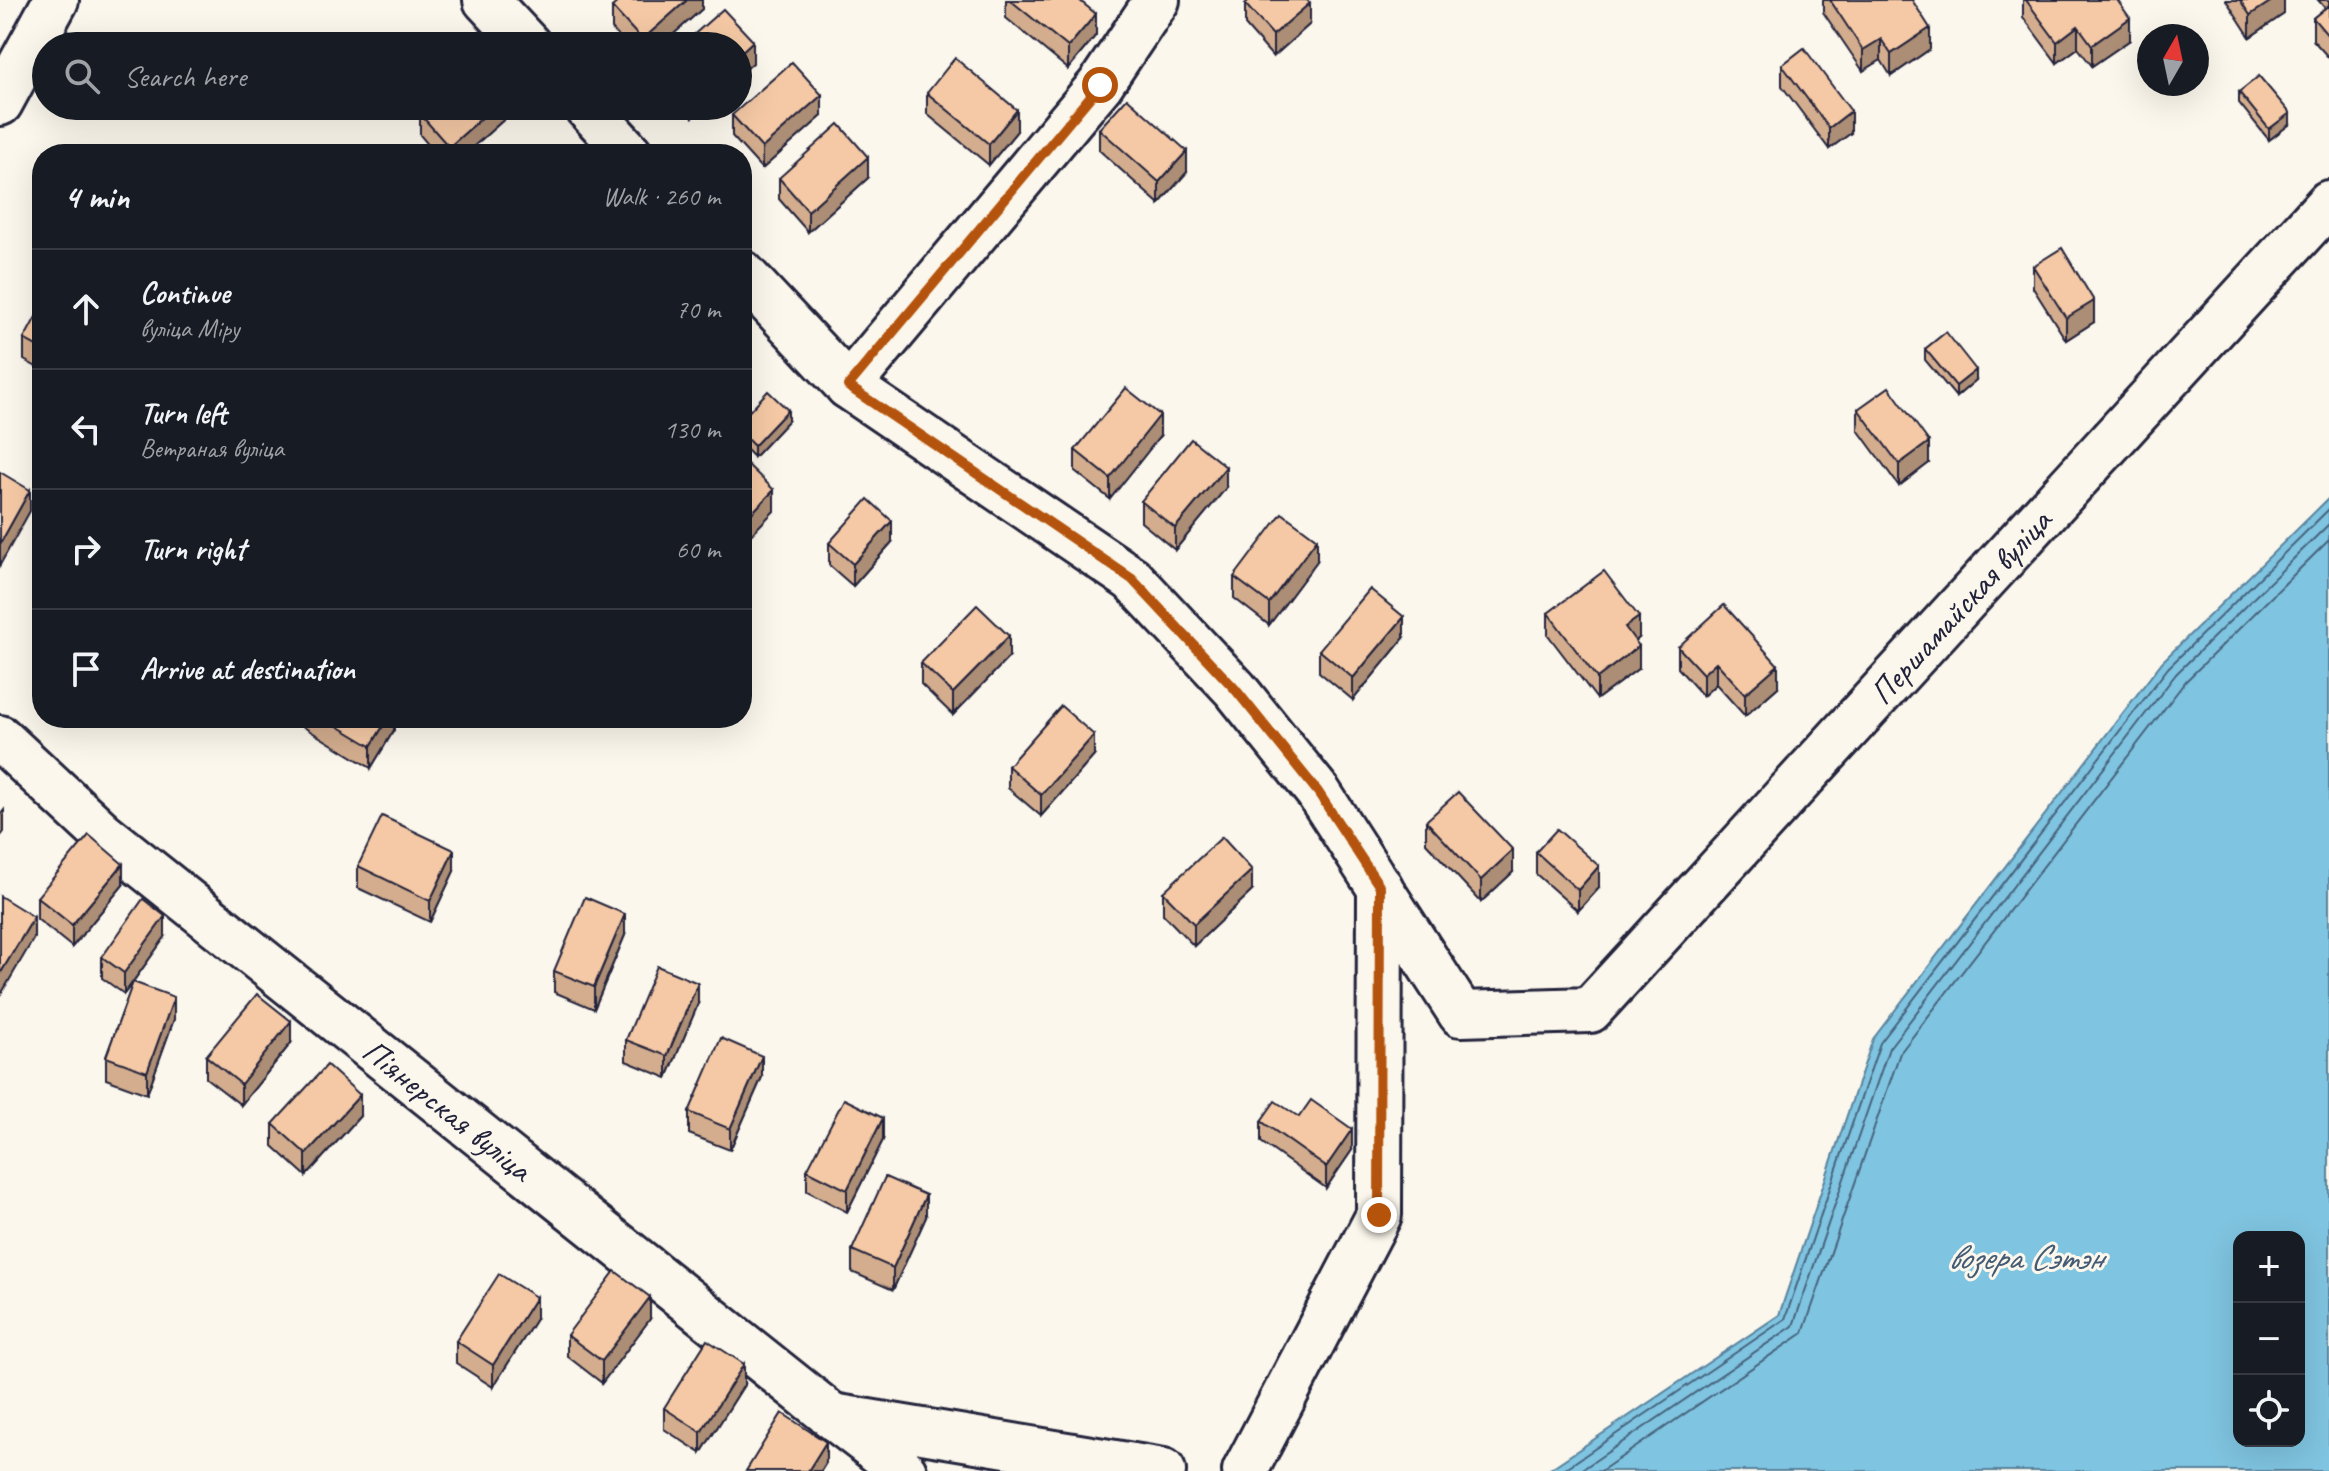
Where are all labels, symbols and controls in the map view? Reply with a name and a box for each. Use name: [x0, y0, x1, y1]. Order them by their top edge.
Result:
north arrow: [2137, 24, 2209, 96]
search box: [32, 32, 752, 120]
icon: search: [60, 54, 104, 98]
text: Search here: [124, 57, 246, 95]
route start: [1082, 67, 1118, 103]
text: 4 min: [64, 175, 129, 218]
text: Walk · 260 m: [603, 180, 720, 213]
text: Continue: [140, 274, 230, 312]
icon: ahead: [64, 287, 108, 331]
text: 70 m: [676, 293, 720, 326]
text: вуліца Міру: [140, 312, 239, 345]
text: Turn left: [140, 394, 227, 432]
icon: left: [64, 407, 108, 451]
text: 130 m: [664, 413, 720, 446]
text: Ветраная вуліца: [140, 432, 284, 465]
street label: Першамайская вуліца: [1860, 498, 2061, 713]
icon: right: [64, 527, 108, 571]
text: Turn right: [140, 530, 245, 568]
text: 60 m: [676, 533, 720, 566]
icon: arrive: [64, 647, 108, 691]
text: Arrive at destination: [140, 650, 355, 688]
street label: Піянерская вуліца: [354, 1029, 543, 1191]
route end: [1361, 1197, 1397, 1233]
map controls: [2233, 1231, 2305, 1447]
button: +: [2233, 1231, 2305, 1303]
water label: возера Сэтэн: [1948, 1234, 2108, 1280]
button: −: [2233, 1303, 2305, 1375]
button: locate: [2233, 1375, 2305, 1447]

